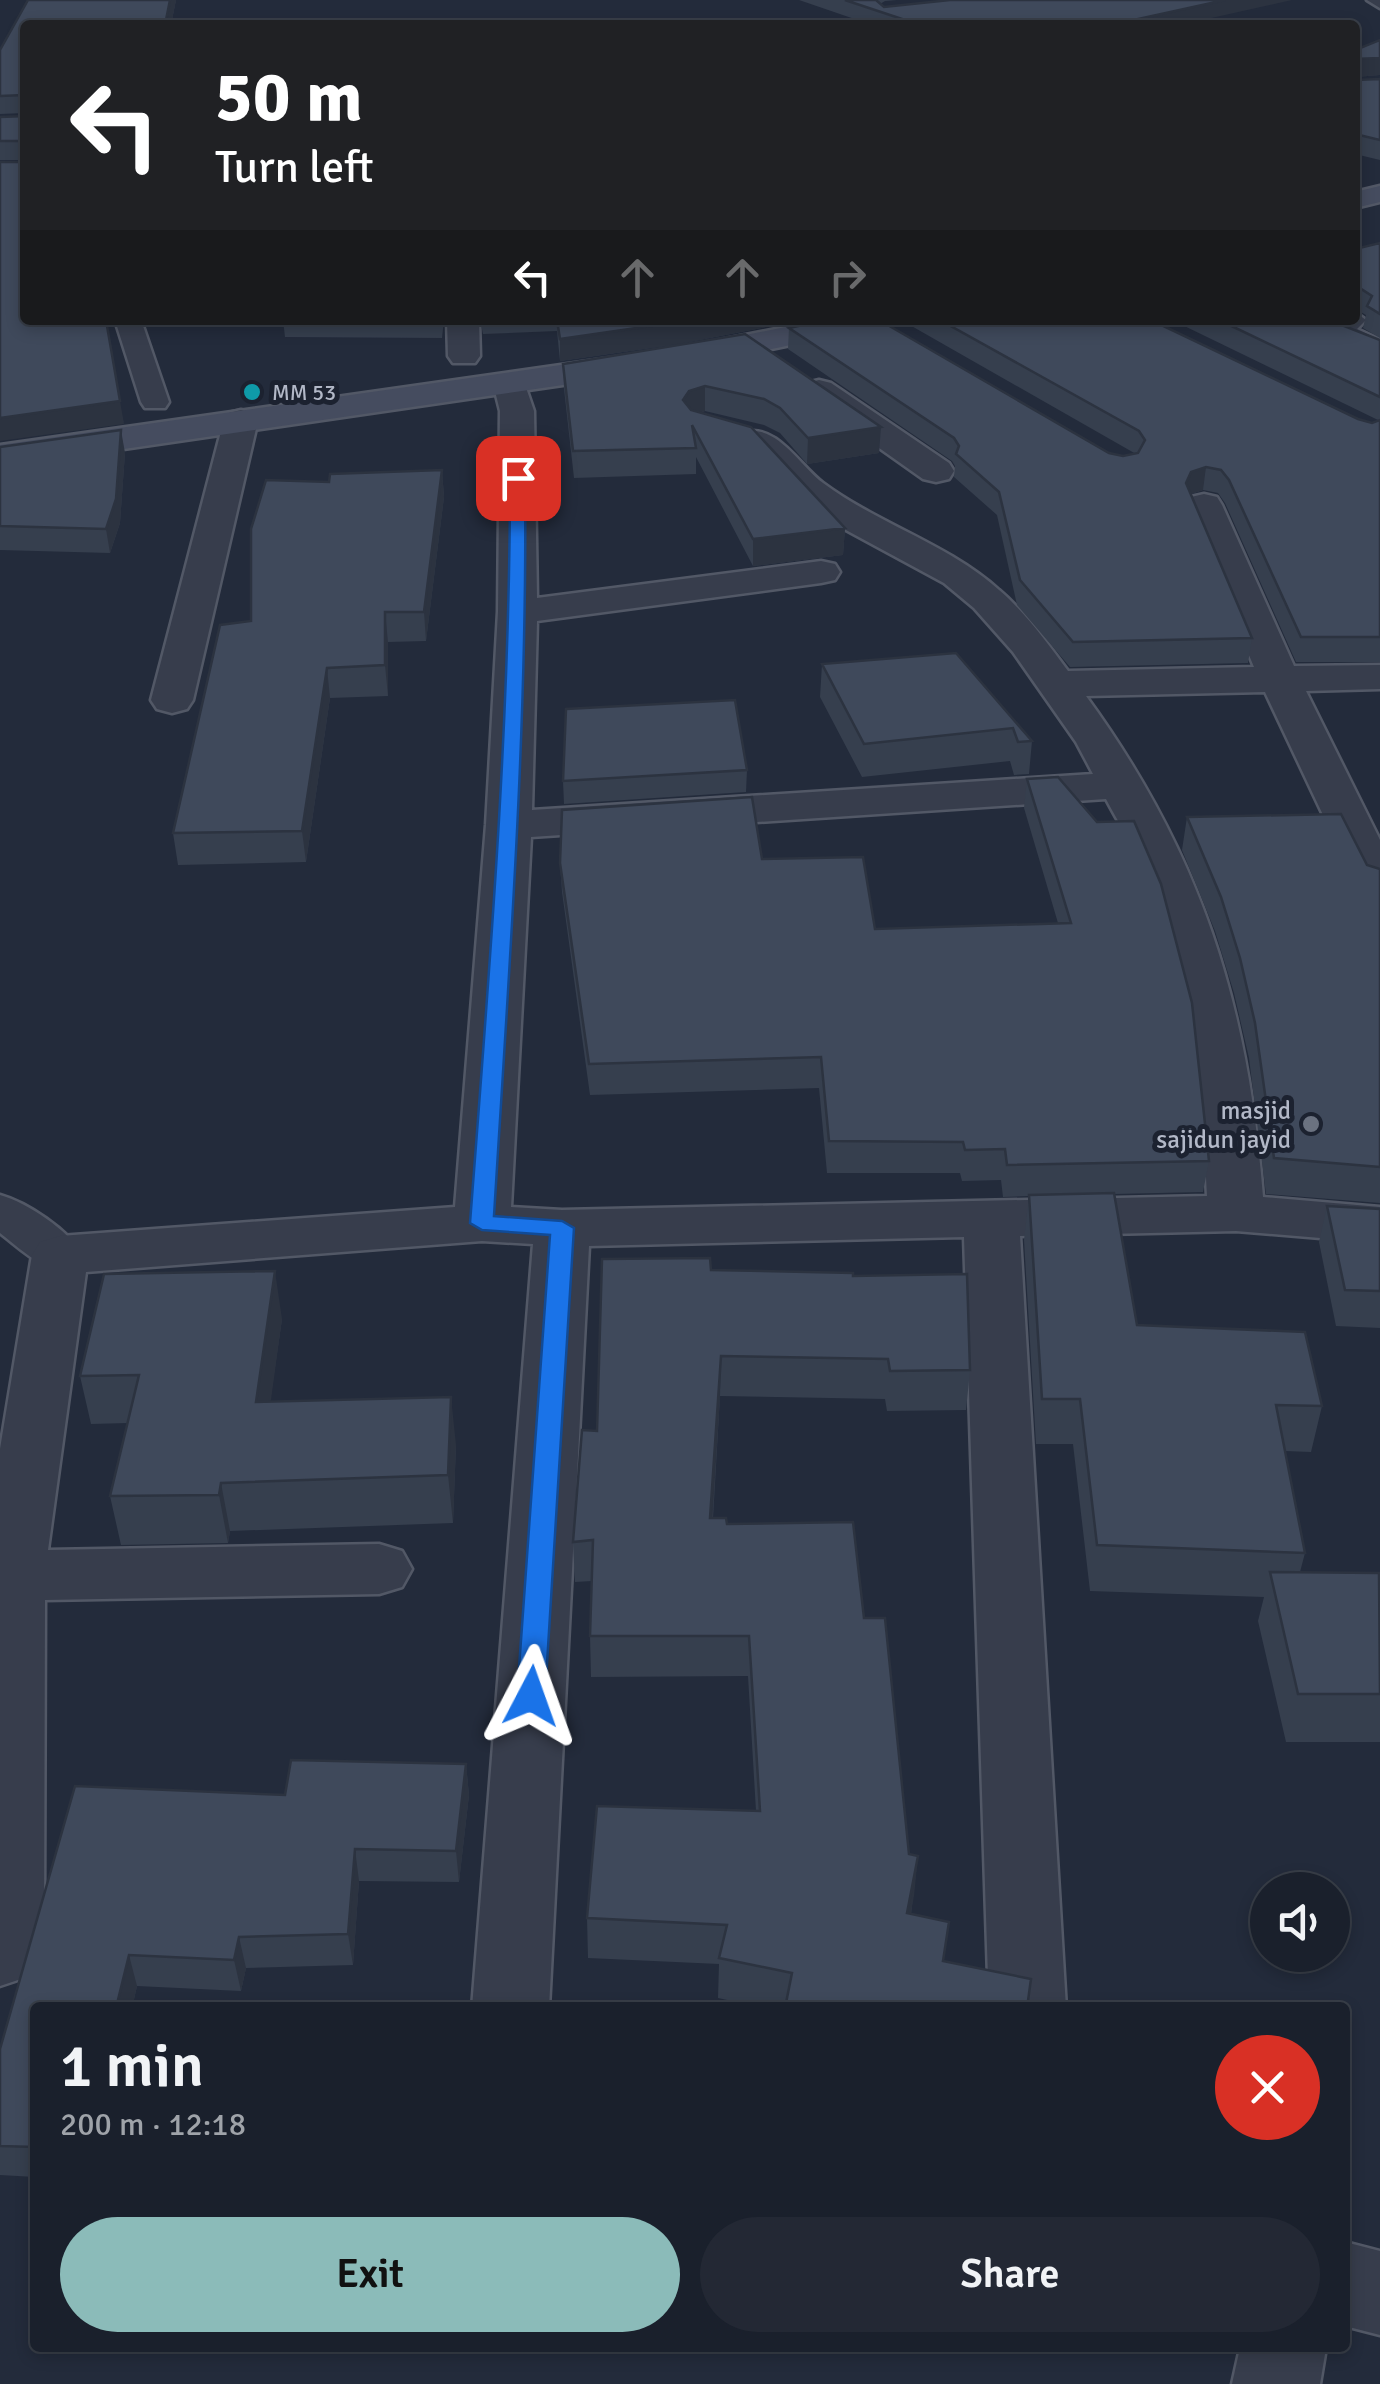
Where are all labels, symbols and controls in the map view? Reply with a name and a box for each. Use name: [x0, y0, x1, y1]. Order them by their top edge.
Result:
text: 50 m: [215, 54, 363, 140]
icon: left: [50, 60, 180, 190]
text: Turn left: [215, 140, 374, 195]
icon: left: [505, 250, 560, 305]
icon: ahead: [610, 250, 665, 305]
icon: ahead: [715, 250, 770, 305]
icon: right: [820, 250, 875, 305]
place label: MM 53: [272, 379, 336, 406]
marker: MM 53: [241, 381, 263, 403]
pin: [476, 436, 561, 521]
icon: arrive: [491, 451, 546, 506]
place label: masjid sajidun jayid: [1156, 1095, 1291, 1155]
marker: masjid sajidun jayid: [1300, 1113, 1322, 1135]
position arrow: [479, 1644, 583, 1748]
map controls: [1250, 1872, 1350, 1972]
button: sound: [1250, 1872, 1350, 1972]
text: 1 min: [60, 2030, 204, 2104]
button: close: [1215, 2035, 1320, 2140]
text: 200 m · 12:18: [60, 2105, 246, 2144]
button: Exit: [60, 2217, 680, 2332]
button: Share: [700, 2217, 1320, 2332]

